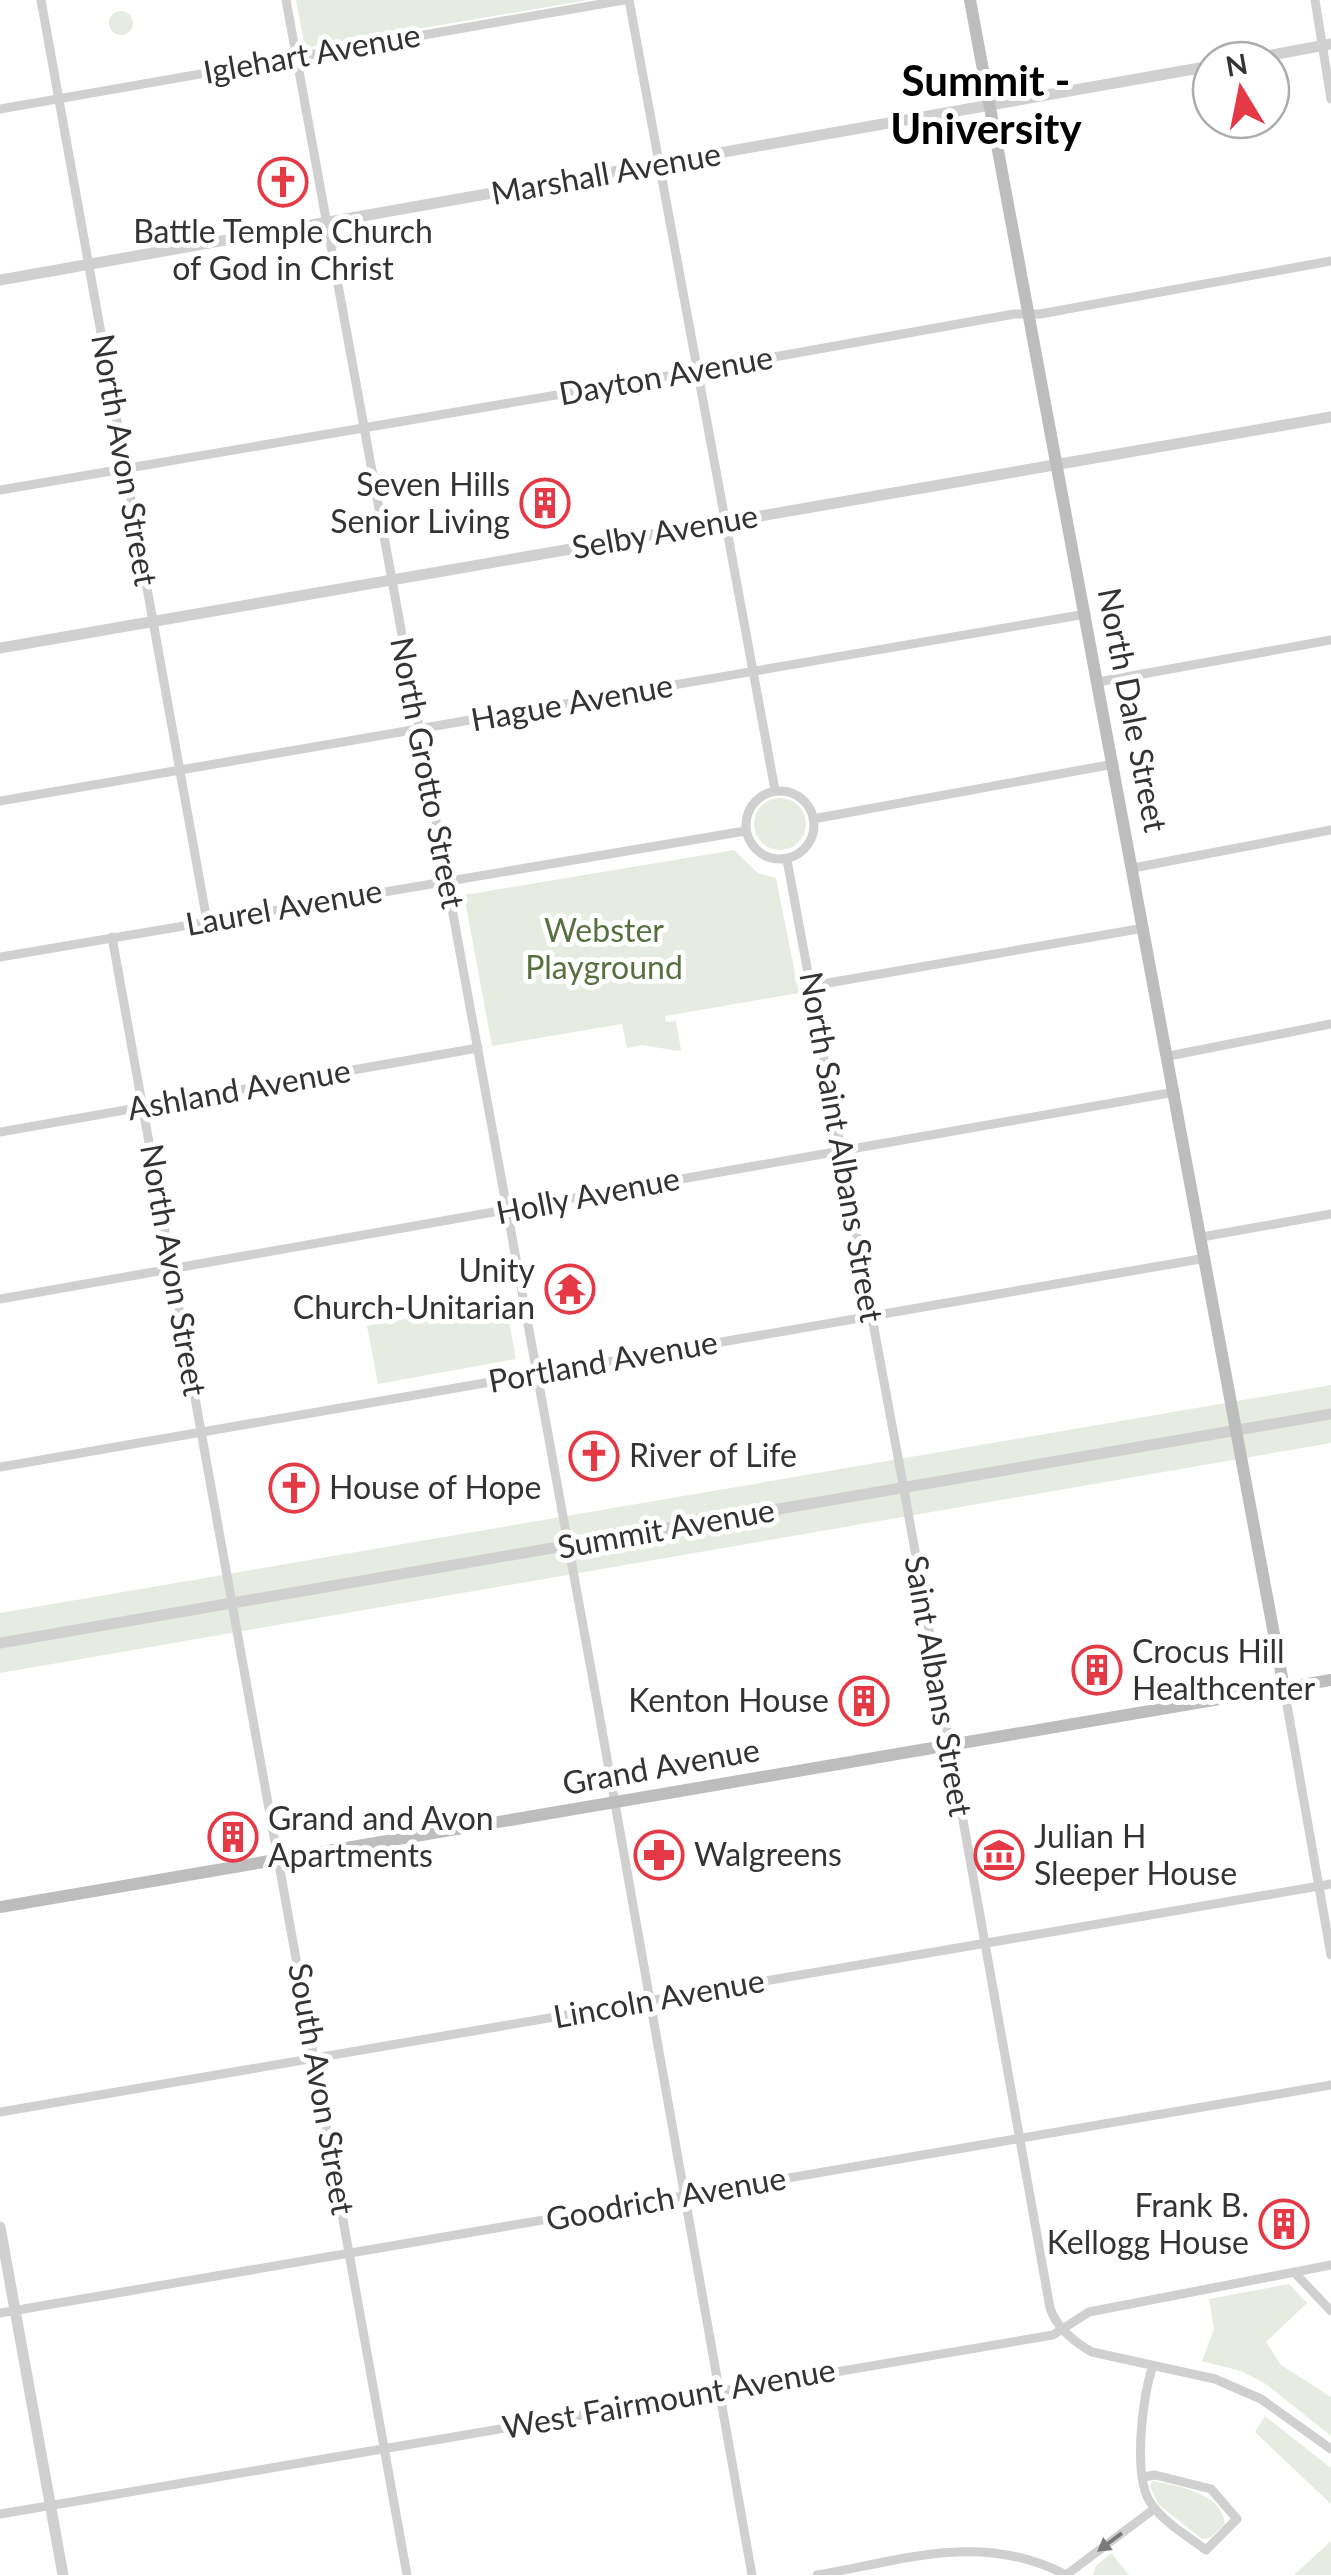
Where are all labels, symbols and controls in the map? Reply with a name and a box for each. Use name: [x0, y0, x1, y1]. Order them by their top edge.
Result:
street label: Iglehart Avenue: [200, 14, 423, 91]
north arrow: [1191, 40, 1291, 140]
text: N: [1223, 46, 1250, 83]
district label: Summit - University: [890, 55, 1082, 153]
street label: Marshall Avenue: [488, 133, 724, 212]
church icon: Battle Temple Church of God in Christ: [257, 156, 309, 208]
place label: Battle Temple Church of God in Christ: [133, 211, 433, 287]
street label: North Avon Street: [84, 331, 167, 589]
street label: Dayton Avenue: [556, 337, 776, 413]
place label: Seven Hills Senior Living: [330, 464, 510, 540]
building icon: Seven Hills Senior Living: [519, 477, 571, 529]
street label: Selby Avenue: [569, 495, 761, 566]
street label: North Dale Street: [1091, 584, 1176, 836]
street label: North Grotto Street: [383, 634, 474, 912]
street label: Hague Avenue: [468, 665, 676, 738]
street label: Laurel Avenue: [183, 870, 385, 943]
park label: Webster Playground: [525, 910, 683, 986]
street label: North Saint Albans Street: [792, 968, 893, 1326]
street label: Ashland Avenue: [124, 1050, 353, 1127]
street label: North Avon Street: [133, 1141, 216, 1399]
street label: Holly Avenue: [493, 1158, 683, 1231]
place label: Unity Church-Unitarian: [293, 1250, 536, 1326]
temple icon: Unity Church-Unitarian: [544, 1263, 596, 1315]
street label: Portland Avenue: [485, 1321, 720, 1400]
church icon: River of Life: [568, 1430, 620, 1482]
place label: River of Life: [629, 1435, 797, 1474]
church icon: House of Hope: [268, 1462, 320, 1514]
place label: House of Hope: [329, 1467, 541, 1506]
street label: Summit Avenue: [554, 1489, 777, 1566]
street label: Saint Albans Street: [897, 1552, 982, 1820]
place label: Crocus Hill Healthcenter: [1132, 1631, 1315, 1707]
building icon: Crocus Hill Healthcenter: [1071, 1644, 1123, 1696]
building icon: Kenton House: [838, 1675, 890, 1727]
place label: Kenton House: [628, 1680, 829, 1719]
street label: Grand Avenue: [559, 1729, 762, 1802]
place label: Grand and Avon Apartments: [268, 1798, 494, 1874]
building icon: Grand and Avon Apartments: [207, 1811, 259, 1863]
place label: Julian H Sleeper House: [1034, 1816, 1237, 1892]
pharmacy icon: Walgreens: [633, 1829, 685, 1881]
museum icon: Julian H Sleeper House: [973, 1829, 1025, 1881]
place label: Walgreens: [694, 1834, 842, 1873]
street label: South Avon Street: [281, 1960, 364, 2218]
street label: Lincoln Avenue: [550, 1960, 767, 2035]
street label: Goodrich Avenue: [543, 2157, 789, 2238]
place label: Frank B. Kellogg House: [1047, 2185, 1249, 2261]
building icon: Frank B. Kellogg House: [1258, 2198, 1310, 2250]
street label: West Fairmount Avenue: [499, 2349, 838, 2446]
one-way arrow: [1097, 2531, 1123, 2551]

